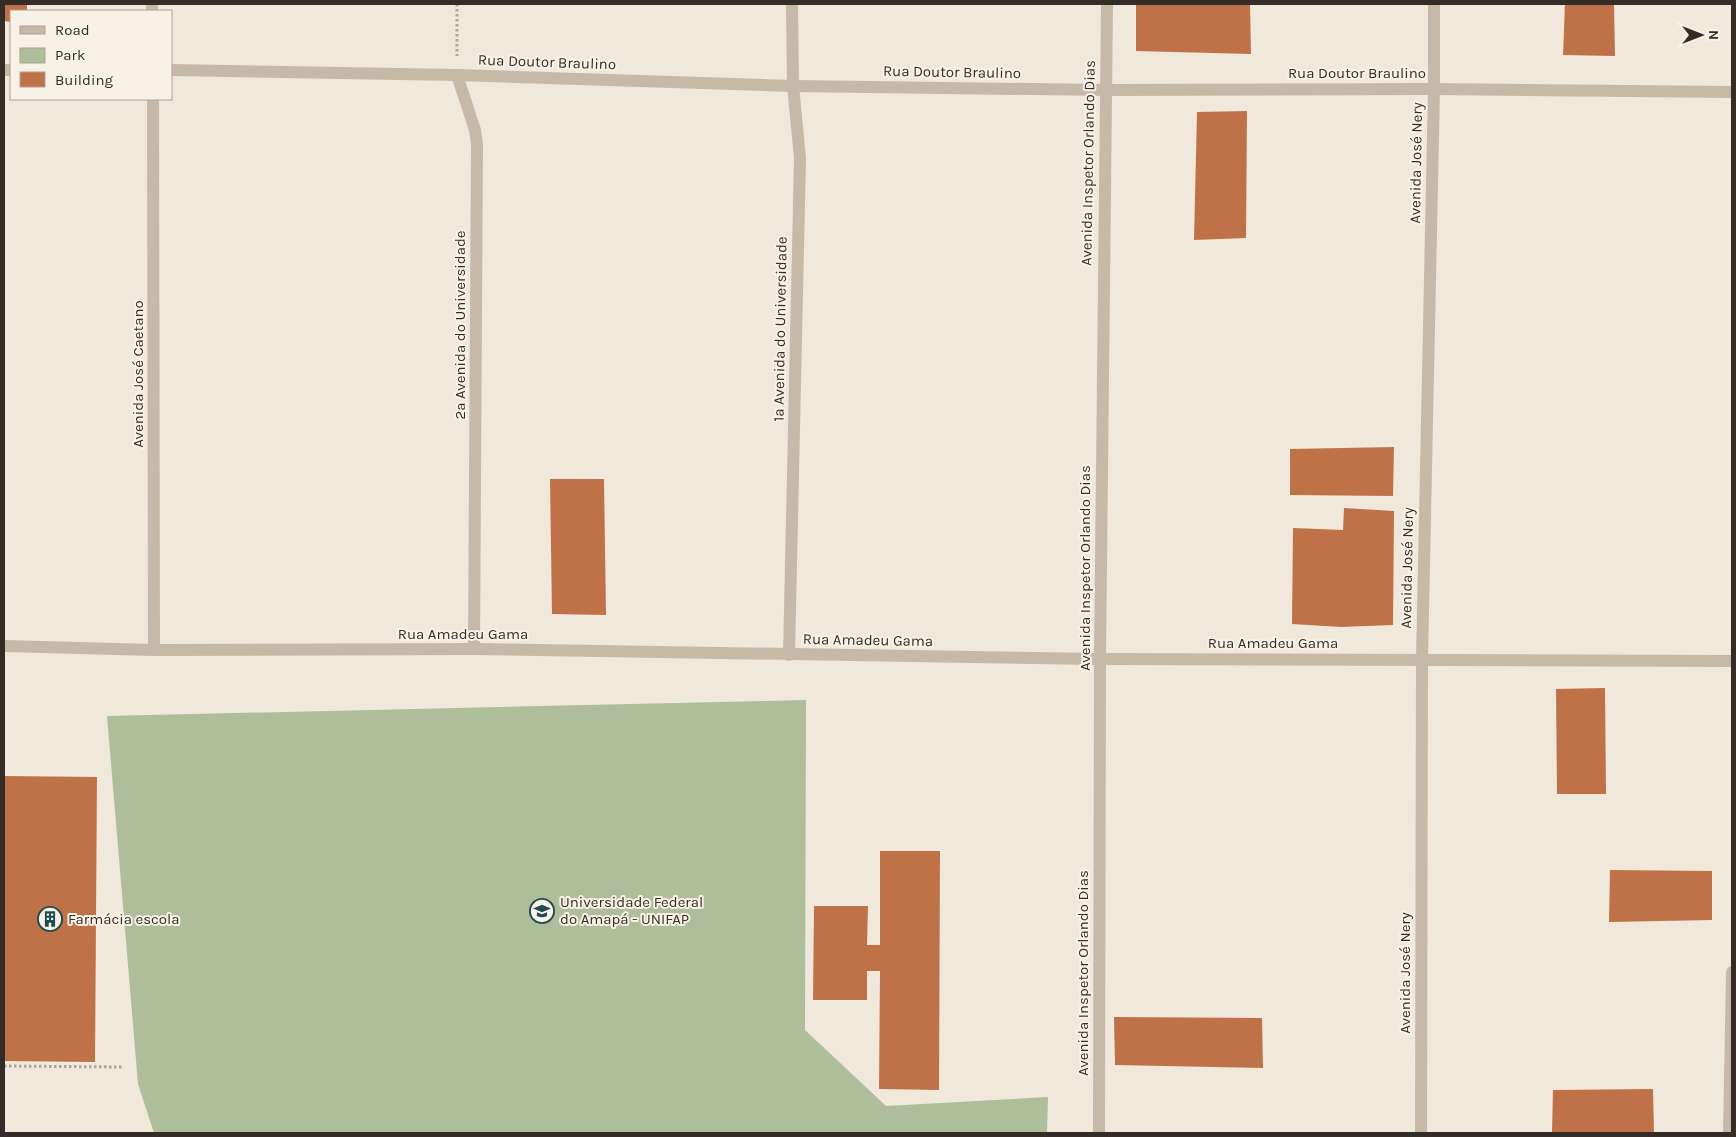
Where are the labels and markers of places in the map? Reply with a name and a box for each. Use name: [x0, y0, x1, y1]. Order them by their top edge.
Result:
place label: Universidade Federal do Amapá - UNIFAP: [560, 893, 703, 928]
school or university icon: Universidade Federal do Amapá - UNIFAP: [529, 898, 555, 924]
building icon: Farmácia escola: [37, 906, 63, 932]
place label: Farmácia escola: [68, 910, 179, 928]

